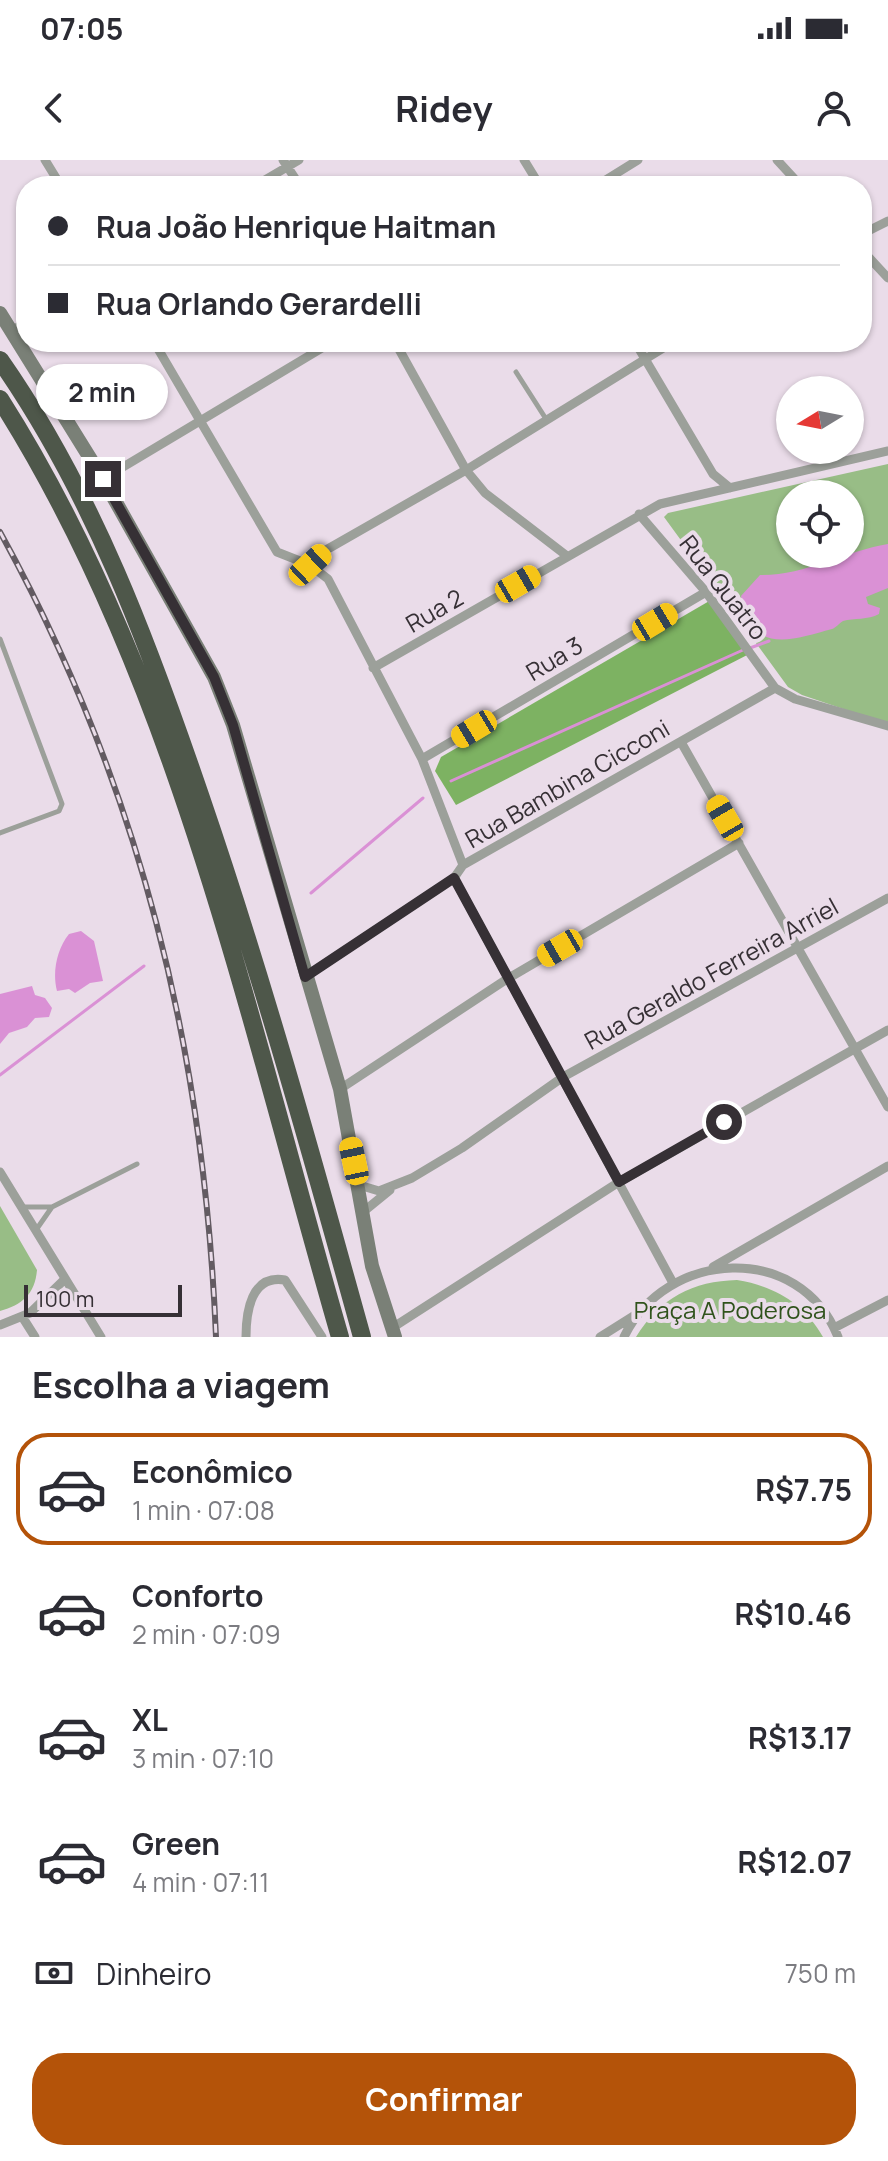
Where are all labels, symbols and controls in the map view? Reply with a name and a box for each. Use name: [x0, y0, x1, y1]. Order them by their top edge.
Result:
text: 07:05: [40, 8, 123, 49]
text: Ridey: [395, 84, 493, 133]
icon: back: [32, 86, 76, 130]
icon: person: [812, 86, 856, 130]
text: Rua João Henrique Haitman: [96, 206, 496, 247]
text: Rua Orlando Gerardelli: [96, 283, 422, 324]
callout: 2 min: [37, 363, 169, 419]
text: 2 min: [68, 374, 136, 410]
north arrow: [776, 376, 864, 464]
map controls: [776, 376, 864, 568]
route end: [85, 461, 121, 497]
button: locate: [776, 480, 864, 568]
street label: Rua Quatro: [673, 528, 775, 646]
car: [284, 540, 336, 590]
car: [491, 562, 545, 606]
street label: Rua 2: [399, 580, 469, 640]
car: [628, 599, 682, 645]
street label: Rua 3: [519, 628, 589, 688]
car: [447, 706, 501, 752]
street label: Rua Bambina Cicconi: [459, 711, 675, 855]
car: [703, 791, 747, 845]
street label: Rua Geraldo Ferreira Arriel: [578, 889, 844, 1057]
car: [533, 926, 587, 970]
route start: [706, 1104, 742, 1140]
car: [337, 1135, 371, 1187]
scale bar: [24, 1281, 182, 1317]
text: 100 m: [36, 1284, 94, 1314]
park label: Praça A Poderosa: [634, 1293, 826, 1326]
text: Escolha a viagem: [32, 1360, 330, 1409]
text: Econômico: [132, 1451, 293, 1492]
icon: car: [36, 1453, 108, 1525]
text: R$7.75: [755, 1469, 852, 1510]
text: 1 min · 07:08: [132, 1492, 275, 1528]
text: Conforto: [132, 1575, 263, 1616]
icon: car: [36, 1577, 108, 1649]
text: R$10.46: [734, 1593, 852, 1634]
text: 2 min · 07:09: [132, 1616, 281, 1652]
text: XL: [132, 1699, 168, 1740]
icon: car: [36, 1701, 108, 1773]
text: R$13.17: [748, 1717, 852, 1758]
text: 3 min · 07:10: [132, 1740, 274, 1776]
text: Green: [132, 1823, 220, 1864]
icon: car: [36, 1825, 108, 1897]
text: R$12.07: [738, 1841, 852, 1882]
text: 4 min · 07:11: [132, 1864, 269, 1900]
icon: cash: [32, 1951, 76, 1995]
text: Dinheiro: [96, 1953, 212, 1994]
text: 750 m: [785, 1955, 856, 1991]
button: Confirmar: [32, 2053, 856, 2145]

